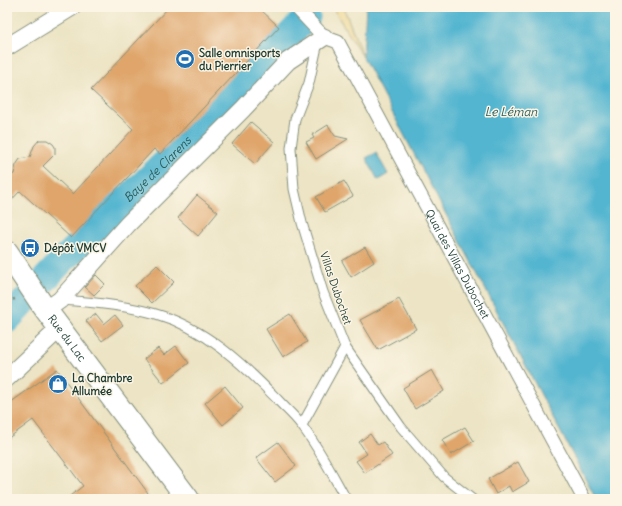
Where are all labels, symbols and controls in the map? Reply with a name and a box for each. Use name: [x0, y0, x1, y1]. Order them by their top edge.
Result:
place label: Salle omnisports du Pierrier: [199, 46, 280, 73]
sports icon: Salle omnisports du Pierrier: [174, 48, 196, 70]
water label: Le Léman: [485, 104, 538, 119]
water label: Baye de Clarens: [120, 132, 195, 205]
street label: Quai des Villas Dubochet: [422, 207, 493, 321]
bus stop icon: Dépôt VMCV: [19, 237, 41, 259]
place label: Dépôt VMCV: [44, 241, 106, 256]
street label: Villas Dubochet: [317, 250, 355, 327]
street label: Rue du Lac: [45, 312, 89, 365]
place label: La Chambre Allumée: [72, 371, 133, 398]
shop icon: La Chambre Allumée: [47, 373, 69, 395]

